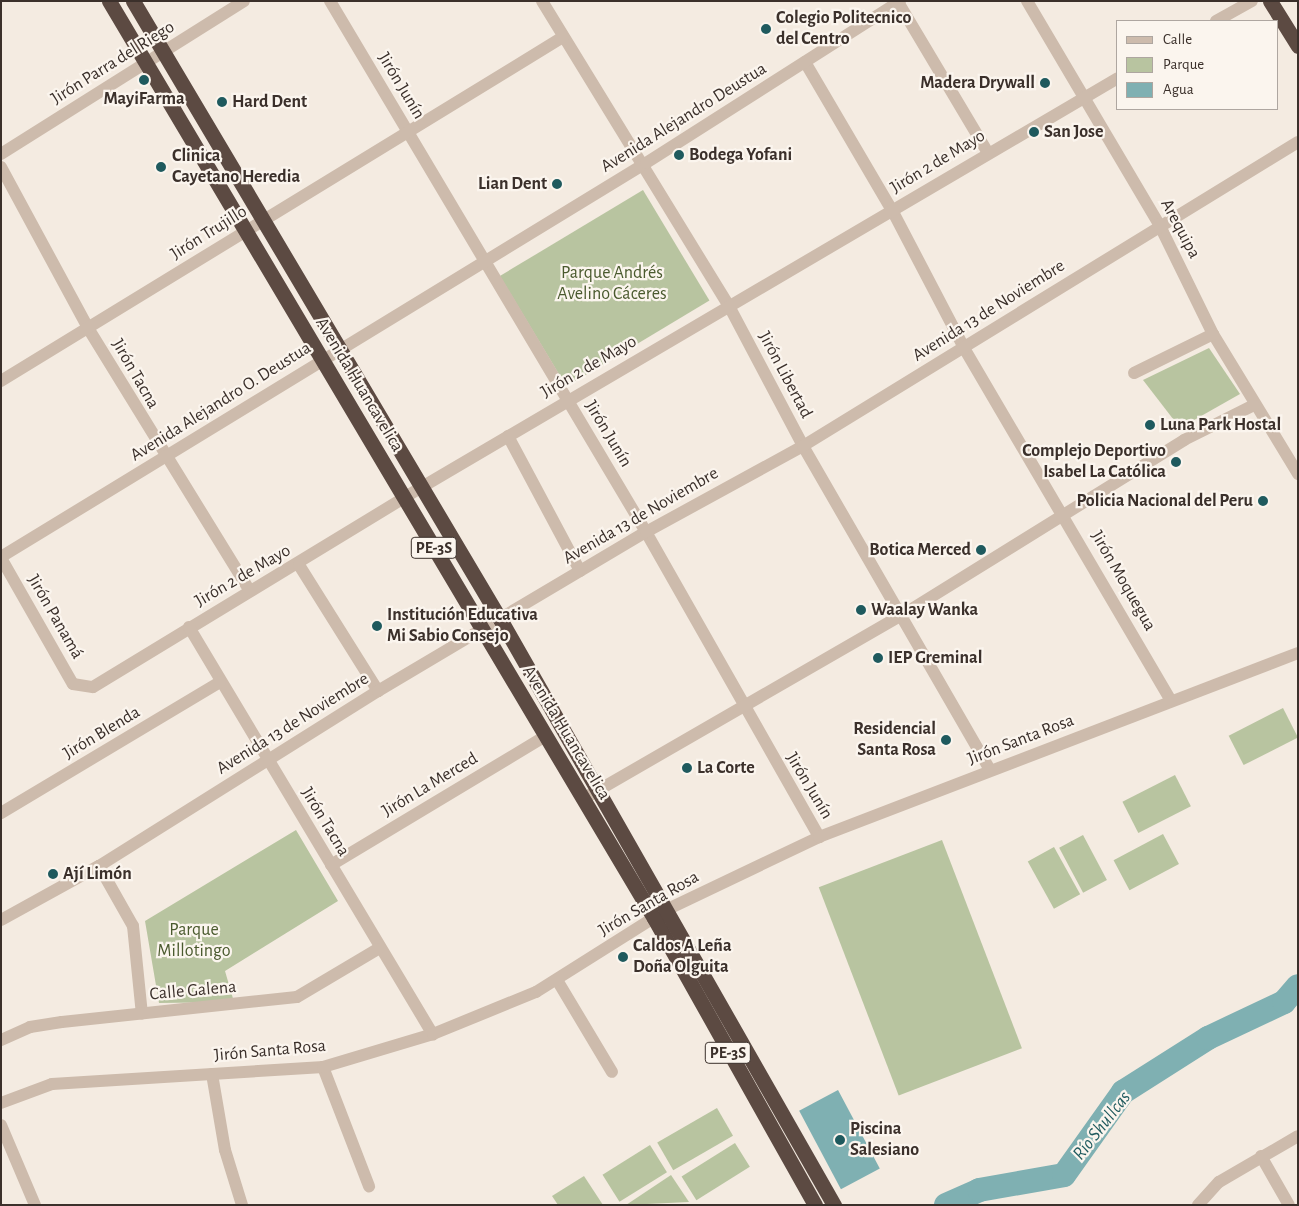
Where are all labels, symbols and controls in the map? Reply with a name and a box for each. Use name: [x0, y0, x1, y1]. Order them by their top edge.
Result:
place label: Colegio Politecnico del Centro: [776, 8, 911, 50]
street label: Jirón Parra del Riego: [47, 16, 179, 110]
legend: [1116, 20, 1279, 110]
marker: Colegio Politecnico del Centro: [760, 23, 772, 35]
text: Calle: [1163, 32, 1192, 47]
street label: Jirón Junín: [373, 49, 429, 123]
text: Parque: [1163, 57, 1204, 72]
street label: Avenida Alejandro Deustua: [597, 58, 771, 178]
place label: Madera Drywall: [920, 72, 1035, 94]
marker: MayiFarma: [138, 74, 150, 86]
marker: Madera Drywall: [1039, 77, 1051, 89]
text: Agua: [1163, 82, 1194, 97]
place label: MayiFarma: [103, 88, 185, 110]
place label: Hard Dent: [232, 91, 307, 113]
marker: Hard Dent: [216, 96, 228, 108]
place label: San Jose: [1044, 121, 1103, 143]
street label: Jirón 2 de Mayo: [887, 125, 989, 199]
marker: San Jose: [1028, 126, 1040, 138]
place label: Bodega Yofani: [689, 144, 792, 166]
place label: Clinica Cayetano Heredia: [172, 146, 300, 188]
marker: Bodega Yofani: [673, 149, 685, 161]
marker: Clinica Cayetano Heredia: [154, 160, 168, 174]
place label: Lian Dent: [478, 173, 547, 195]
marker: Lian Dent: [551, 178, 563, 190]
street label: Arequipa: [1155, 195, 1205, 263]
street label: Jirón Trujillo: [167, 201, 251, 265]
street label: Avenida 13 de Noviembre: [909, 255, 1069, 367]
park label: Parque Andrés Avelino Cáceres: [557, 263, 667, 306]
street label: Avenida Huancavelica: [310, 314, 408, 456]
street label: Jirón Libertad: [753, 328, 817, 422]
street label: Jirón 2 de Mayo: [537, 331, 641, 403]
street label: Jirón Tacna: [106, 335, 164, 413]
street label: Avenida Alejandro O. Deustua: [127, 337, 315, 467]
street label: Jirón Junín: [580, 397, 636, 471]
place label: Luna Park Hostal: [1160, 414, 1281, 436]
marker: Luna Park Hostal: [1144, 419, 1156, 431]
place label: Complejo Deportivo Isabel La Católica: [1022, 441, 1166, 484]
marker: Complejo Deportivo Isabel La Católica: [1170, 456, 1182, 468]
street label: Avenida 13 de Noviembre: [560, 463, 722, 569]
place label: Policia Nacional del Peru: [1076, 490, 1253, 512]
marker: Policia Nacional del Peru: [1257, 495, 1269, 507]
street label: Jirón Moquegua: [1086, 527, 1160, 635]
road number: PE-3S: [410, 534, 458, 562]
place label: Botica Merced: [869, 539, 971, 561]
street label: Jirón 2 de Mayo: [191, 540, 295, 612]
marker: Botica Merced: [975, 544, 987, 556]
street label: Jirón Panamá: [22, 571, 88, 663]
place label: Waalay Wanka: [871, 599, 978, 621]
marker: Waalay Wanka: [855, 604, 867, 616]
place label: Institución Educativa Mi Sabio Consejo: [387, 605, 538, 648]
marker: Institución Educativa Mi Sabio Consejo: [371, 620, 383, 632]
place label: IEP Greminal: [888, 647, 982, 669]
marker: IEP Greminal: [872, 652, 884, 664]
street label: Avenida Huancavelica: [517, 662, 615, 804]
street label: Avenida 13 de Noviembre: [213, 668, 373, 780]
street label: Jirón Blenda: [60, 702, 144, 764]
street label: Jirón Santa Rosa: [965, 710, 1077, 770]
place label: Residencial Santa Rosa: [853, 719, 936, 762]
marker: Residencial Santa Rosa: [940, 734, 952, 746]
street label: Jirón La Merced: [378, 748, 482, 822]
street label: Jirón Junín: [781, 749, 837, 823]
place label: La Corte: [697, 757, 755, 779]
marker: La Corte: [681, 762, 693, 774]
street label: Jirón Tacna: [296, 783, 354, 861]
place label: Ají Limón: [63, 863, 132, 885]
street label: Jirón Santa Rosa: [595, 867, 703, 941]
marker: Ají Limón: [47, 868, 59, 880]
park label: Parque Millotingo: [157, 920, 231, 962]
place label: Caldos A Leña Doña Olguita: [633, 936, 732, 979]
marker: Caldos A Leña Doña Olguita: [617, 951, 629, 963]
street label: Calle Galena: [149, 976, 237, 1006]
street label: Jirón Santa Rosa: [213, 1035, 327, 1067]
road number: PE-3S: [704, 1040, 752, 1066]
water label: Río Shullcas: [1068, 1087, 1136, 1165]
place label: Piscina Salesiano: [850, 1119, 919, 1162]
marker: Piscina Salesiano: [834, 1134, 846, 1146]

